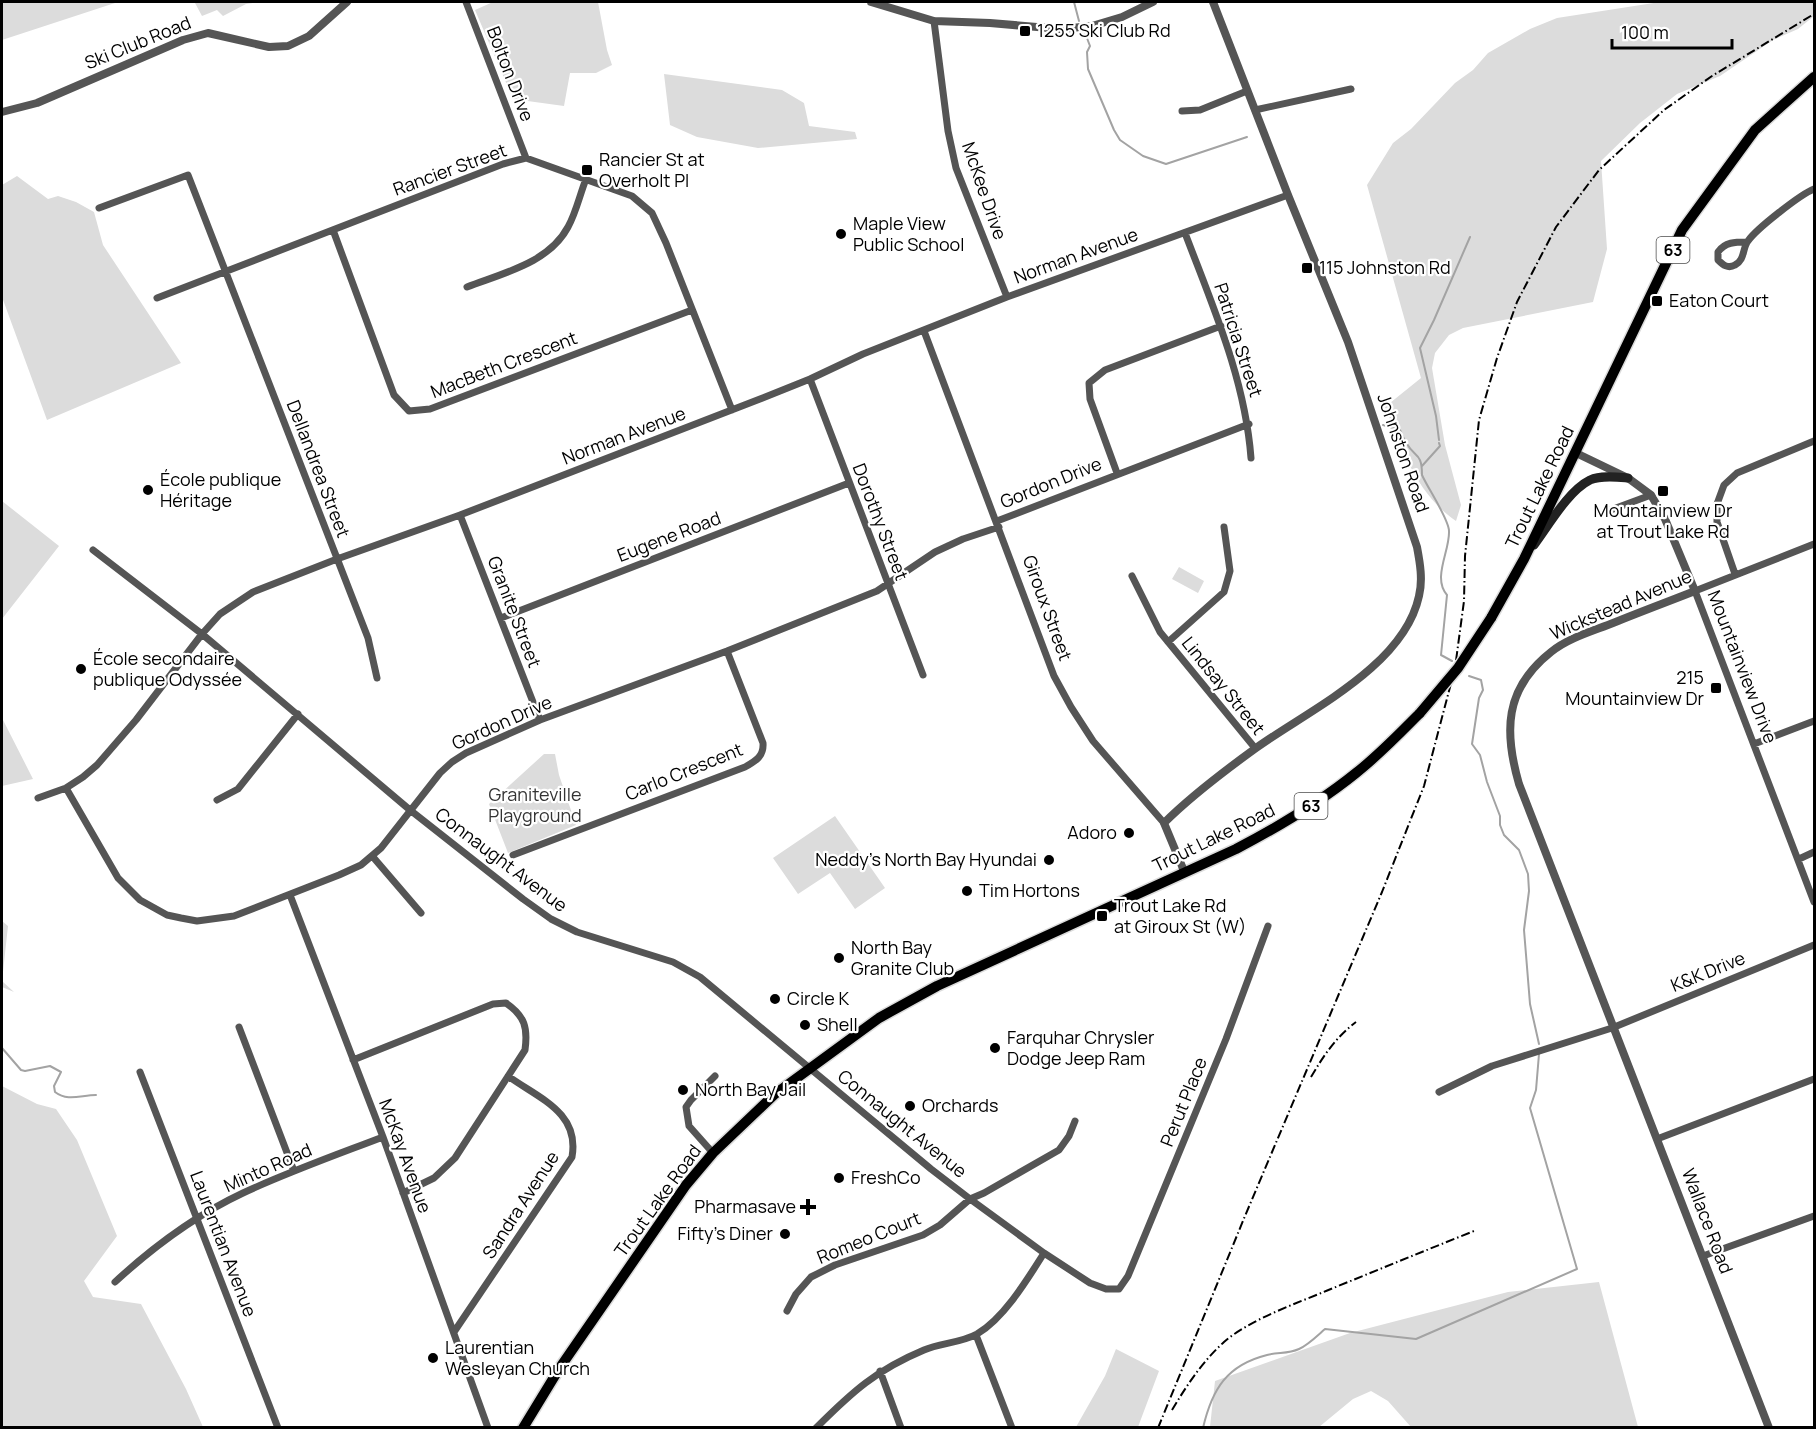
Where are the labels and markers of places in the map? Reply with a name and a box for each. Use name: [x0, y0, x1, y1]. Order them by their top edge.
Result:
place label: 1255 Ski Club Rd: [1037, 18, 1171, 42]
marker: 1255 Ski Club Rd: [1018, 24, 1032, 38]
place label: Rancier St at Overholt Pl: [599, 147, 705, 192]
marker: Rancier St at Overholt Pl: [580, 163, 594, 177]
place label: Maple View Public School: [853, 211, 964, 256]
marker: Maple View Public School: [834, 227, 848, 241]
place label: 115 Johnston Rd: [1319, 255, 1451, 279]
marker: 115 Johnston Rd: [1300, 261, 1314, 275]
place label: Eaton Court: [1669, 288, 1769, 312]
marker: Eaton Court: [1650, 294, 1664, 308]
place label: École publique Héritage: [160, 467, 281, 512]
marker: École publique Héritage: [141, 483, 155, 497]
marker: Mountainview Dr at Trout Lake Rd: [1656, 484, 1670, 498]
place label: Mountainview Dr at Trout Lake Rd: [1594, 498, 1733, 543]
place label: École secondaire publique Odyssée: [93, 646, 242, 691]
marker: École secondaire publique Odyssée: [74, 662, 88, 676]
place label: 215 Mountainview Dr: [1565, 665, 1705, 710]
marker: 215 Mountainview Dr: [1709, 681, 1723, 695]
place label: Adoro: [1067, 820, 1117, 844]
marker: Adoro: [1122, 826, 1136, 840]
place label: Neddy's North Bay Hyundai: [815, 847, 1037, 871]
marker: Neddy's North Bay Hyundai: [1042, 853, 1056, 867]
place label: Tim Hortons: [979, 878, 1080, 902]
marker: Tim Hortons: [960, 884, 974, 898]
place label: Trout Lake Rd at Giroux St (W): [1114, 893, 1247, 938]
marker: Trout Lake Rd at Giroux St (W): [1095, 909, 1109, 923]
place label: North Bay Granite Club: [851, 935, 954, 980]
marker: North Bay Granite Club: [832, 951, 846, 965]
place label: Circle K: [787, 986, 849, 1010]
marker: Circle K: [768, 992, 782, 1006]
place label: Shell: [817, 1012, 858, 1036]
marker: Shell: [798, 1018, 812, 1032]
place label: Farquhar Chrysler Dodge Jeep Ram: [1007, 1025, 1155, 1070]
marker: Farquhar Chrysler Dodge Jeep Ram: [988, 1041, 1002, 1055]
place label: North Bay Jail: [695, 1077, 806, 1101]
marker: North Bay Jail: [676, 1083, 690, 1097]
place label: Orchards: [922, 1093, 998, 1117]
marker: Orchards: [903, 1099, 917, 1113]
place label: FreshCo: [851, 1165, 921, 1189]
marker: FreshCo: [832, 1171, 846, 1185]
place label: Pharmasave: [694, 1194, 796, 1218]
marker: Pharmasave: [801, 1200, 815, 1214]
place label: Fifty's Diner: [677, 1221, 773, 1245]
marker: Fifty's Diner: [778, 1227, 792, 1241]
place label: Laurentian Wesleyan Church: [445, 1335, 590, 1380]
marker: Laurentian Wesleyan Church: [426, 1351, 440, 1365]

